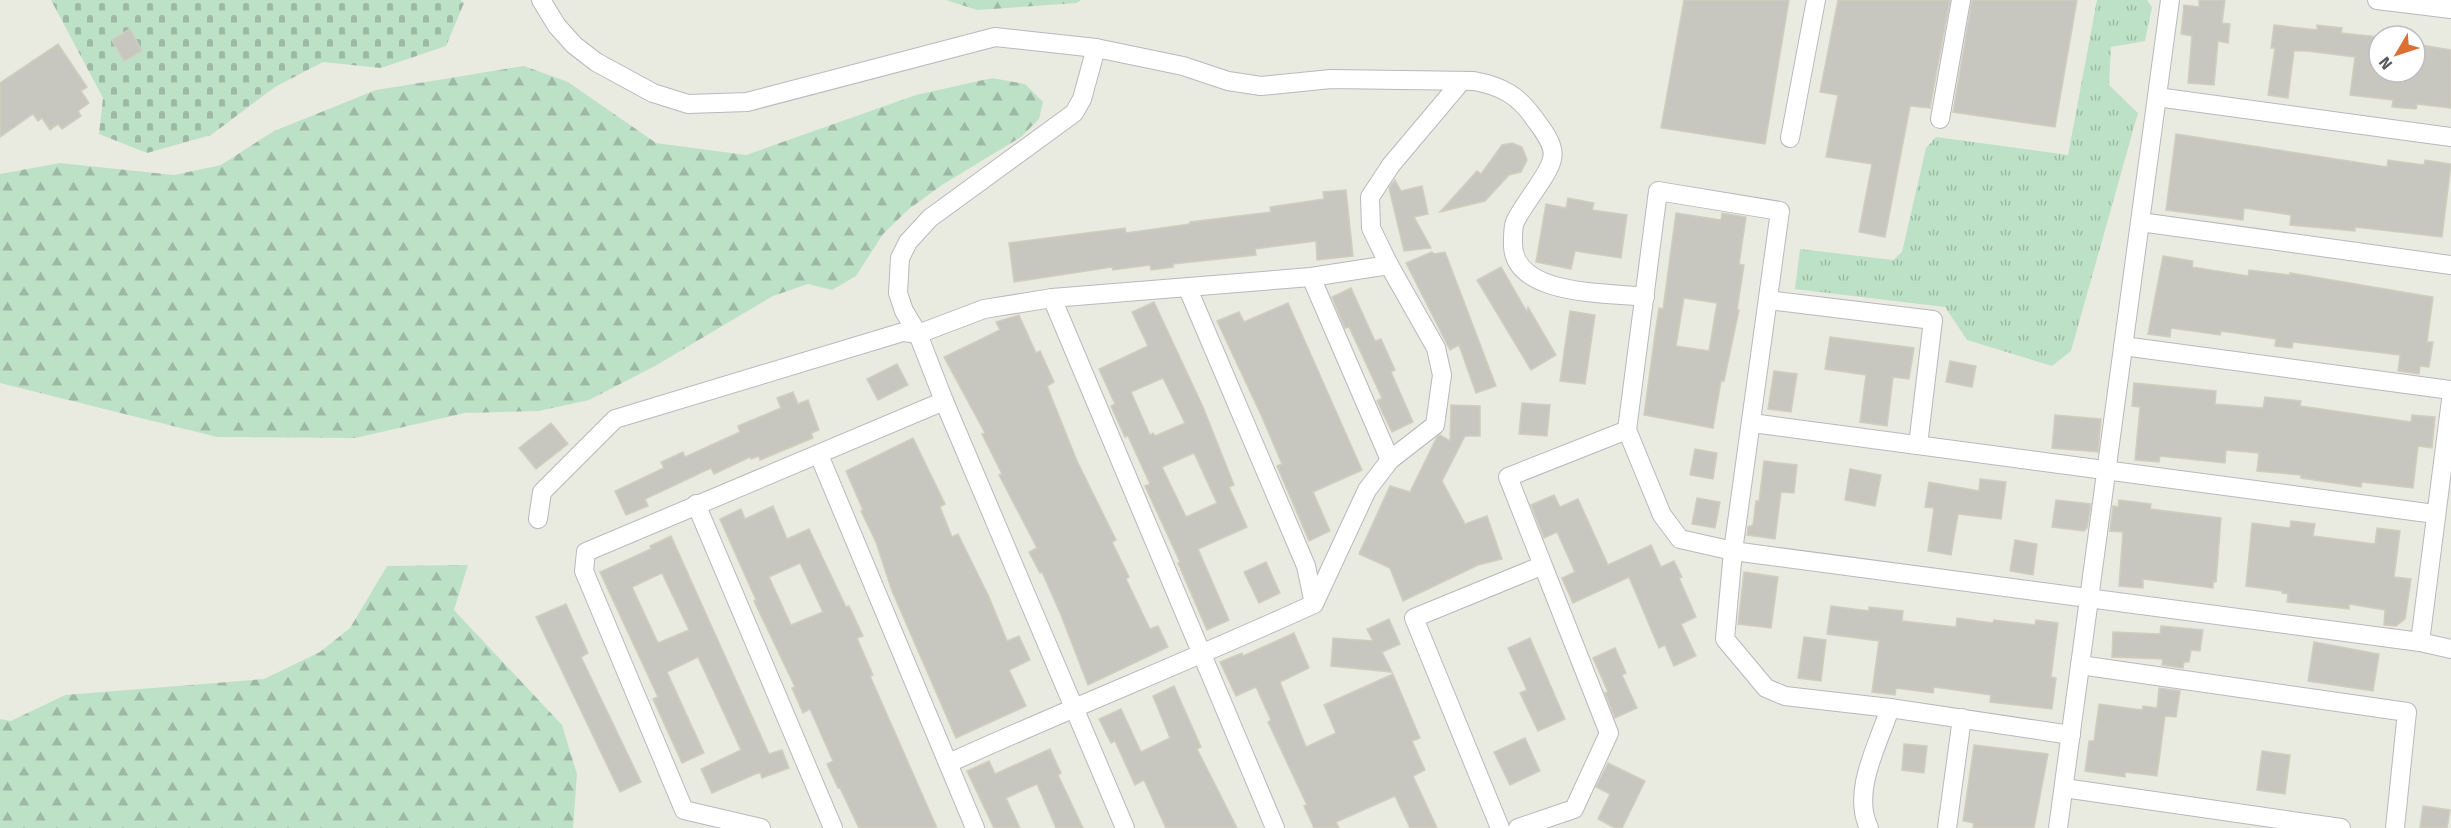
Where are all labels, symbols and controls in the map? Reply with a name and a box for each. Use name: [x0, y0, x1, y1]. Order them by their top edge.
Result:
north arrow: [2367, 24, 2427, 84]
text: N: [2375, 53, 2396, 73]

